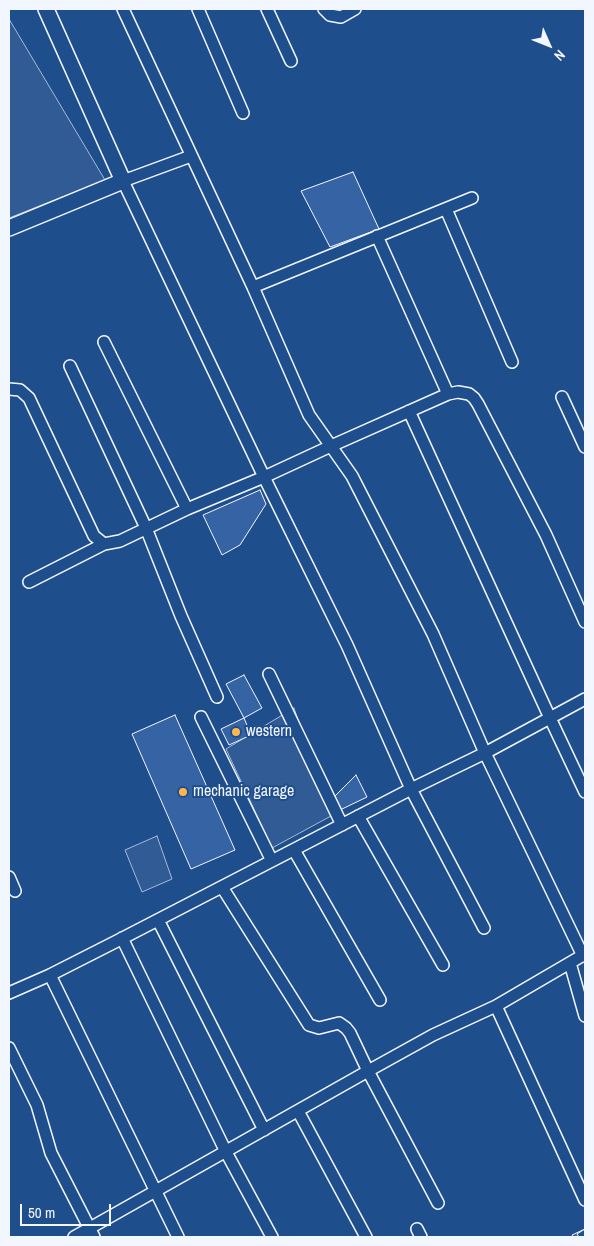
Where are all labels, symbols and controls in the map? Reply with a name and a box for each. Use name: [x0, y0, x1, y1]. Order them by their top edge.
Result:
north arrow: [524, 20, 574, 70]
text: N: [550, 46, 569, 65]
place label: western: [246, 722, 292, 742]
marker: western: [230, 726, 242, 738]
place label: mechanic garage: [193, 782, 294, 802]
marker: mechanic garage: [177, 786, 189, 798]
scale bar: [22, 1194, 114, 1226]
text: 50 m: [28, 1202, 55, 1223]

